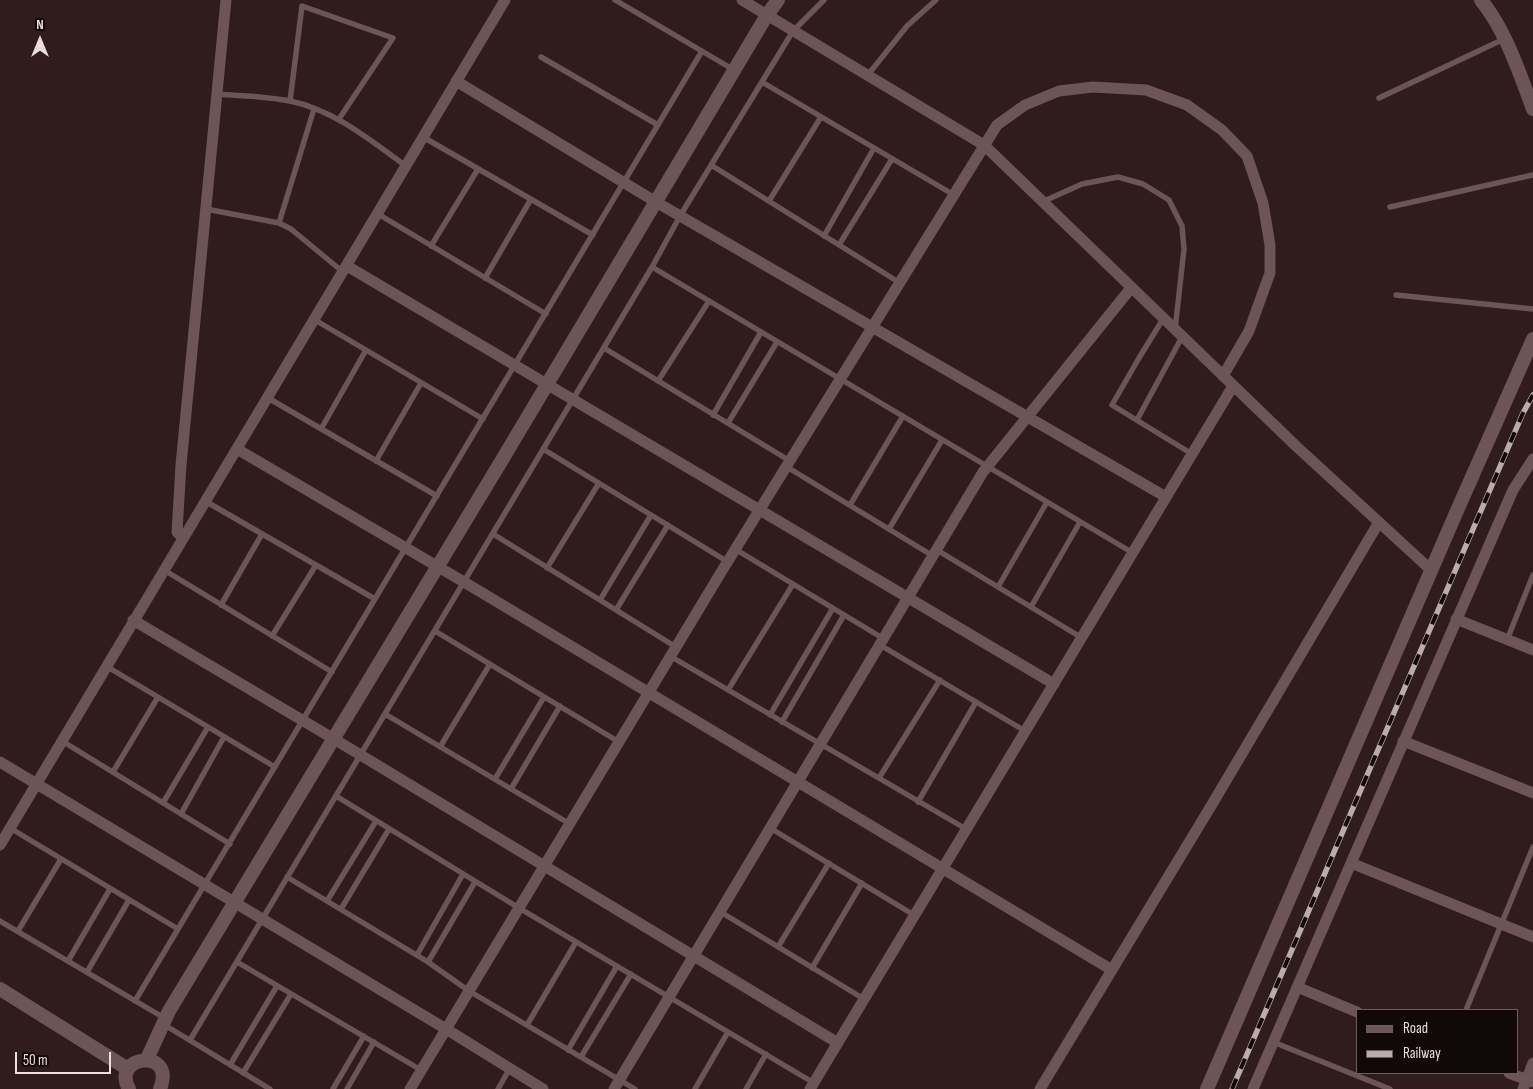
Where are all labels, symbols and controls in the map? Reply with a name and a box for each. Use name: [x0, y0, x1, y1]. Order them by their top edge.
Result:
north arrow: [15, 15, 65, 65]
text: N: [36, 16, 44, 33]
legend: [1356, 1009, 1518, 1074]
text: Road: [1403, 1019, 1428, 1038]
scale bar: [18, 1042, 114, 1074]
text: Railway: [1403, 1044, 1441, 1063]
text: 50 m: [23, 1051, 48, 1070]

